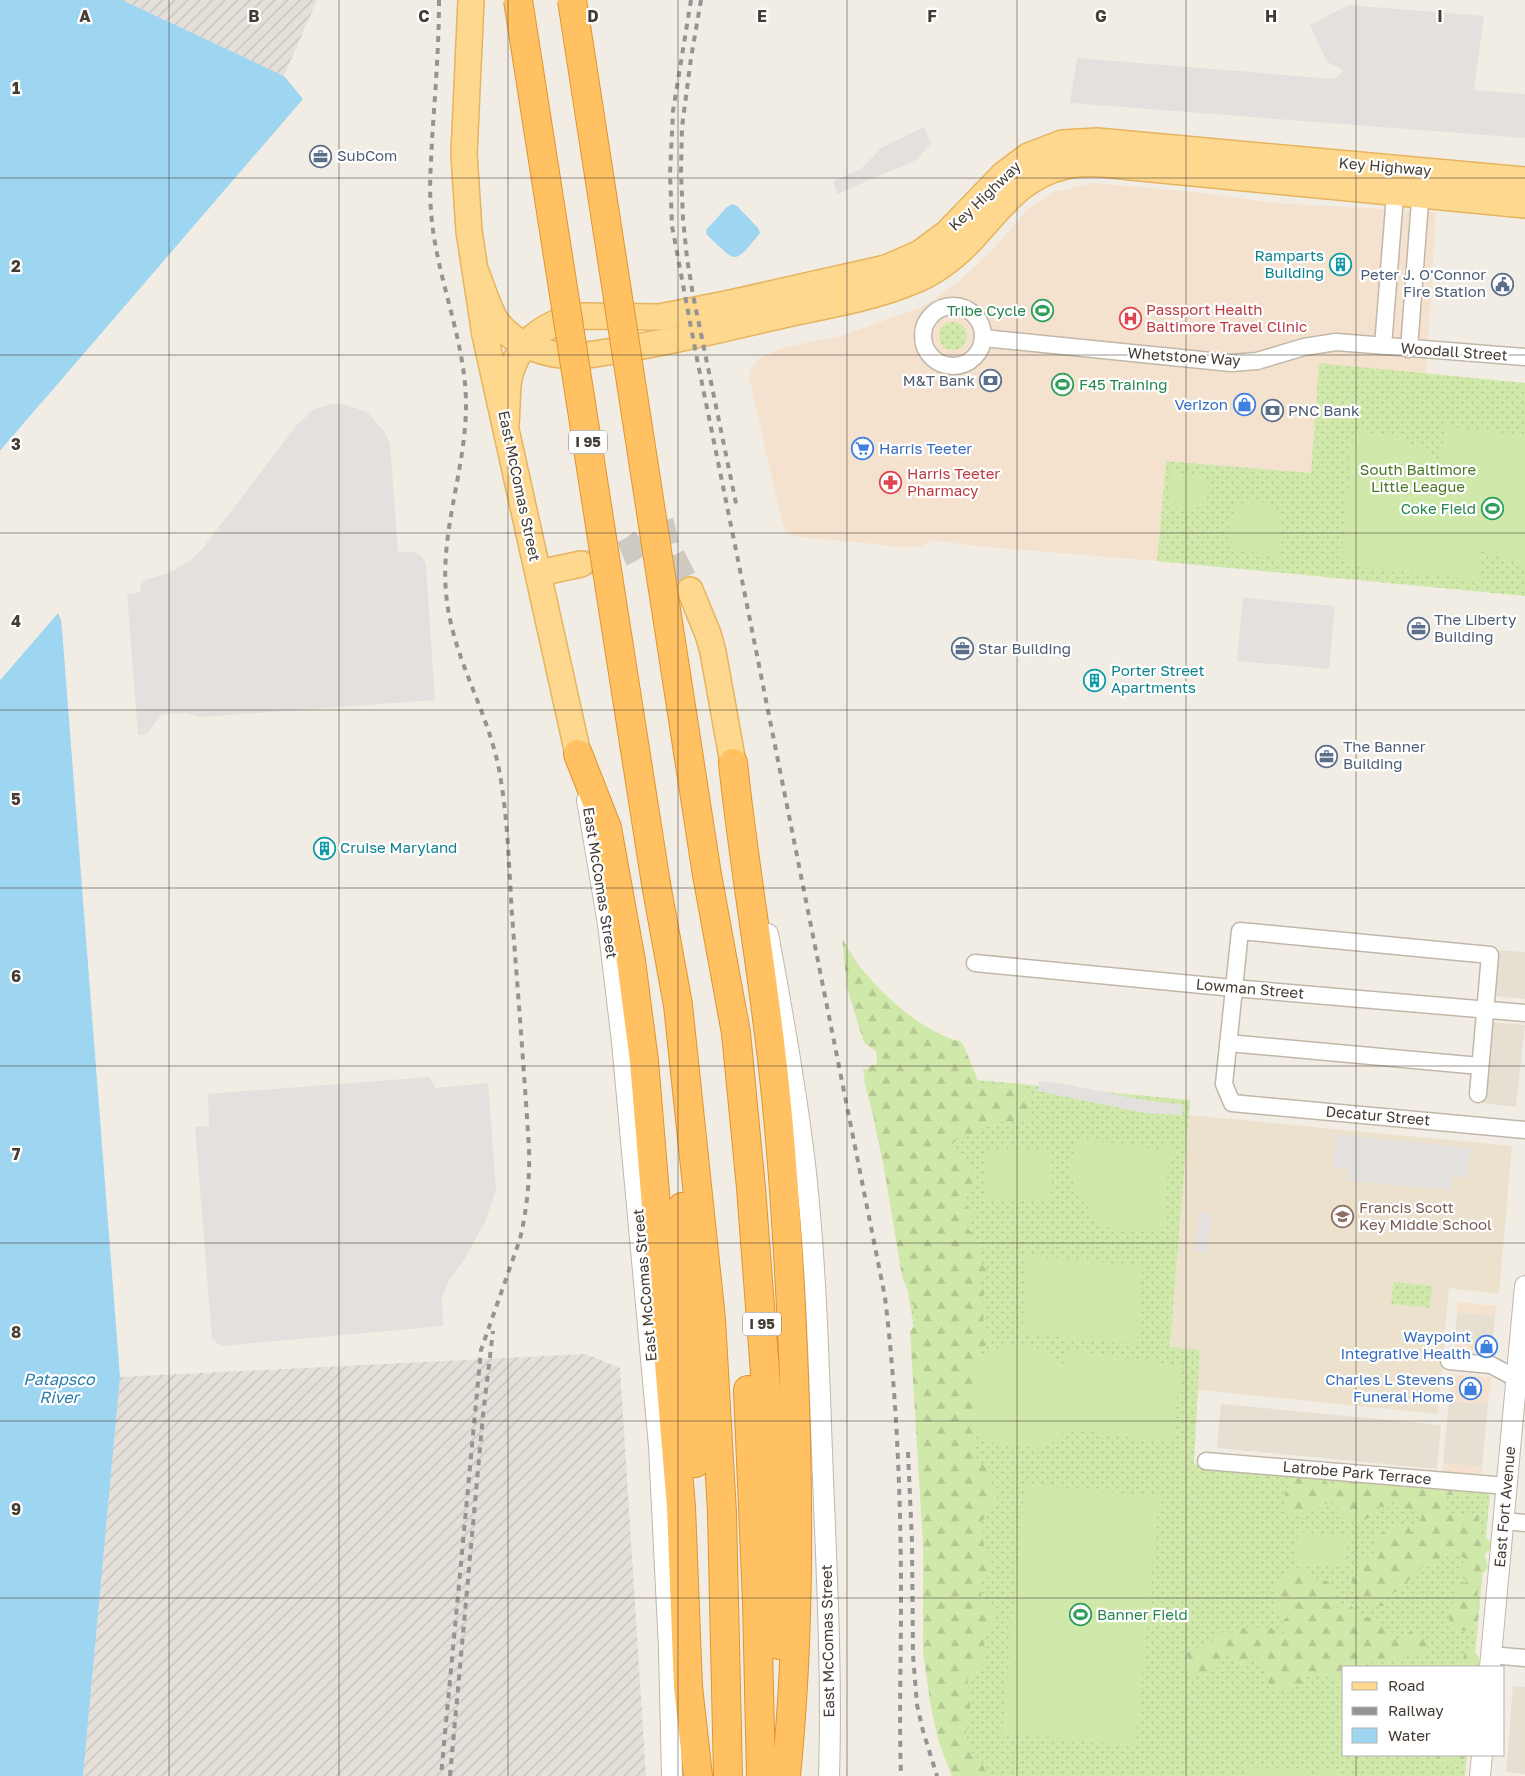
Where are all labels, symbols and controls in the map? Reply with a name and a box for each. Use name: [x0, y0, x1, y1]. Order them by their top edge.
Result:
text: A: [79, 6, 91, 26]
text: B: [248, 6, 260, 26]
text: C: [418, 6, 430, 26]
text: D: [587, 6, 599, 26]
text: E: [757, 6, 767, 26]
text: F: [927, 6, 937, 26]
text: G: [1095, 6, 1107, 26]
text: H: [1265, 6, 1277, 26]
text: I: [1437, 6, 1443, 26]
text: 1: [12, 78, 20, 98]
office icon: SubCom: [309, 144, 333, 168]
place label: SubCom: [337, 146, 397, 164]
street label: Key Highway: [1338, 153, 1433, 179]
street label: Key Highway: [945, 156, 1024, 234]
place label: Ramparts Building: [1254, 246, 1324, 281]
building icon: Ramparts Building: [1328, 253, 1352, 277]
text: 2: [11, 256, 21, 276]
place label: Peter J. O'Connor Fire Station: [1360, 265, 1486, 300]
public building icon: Peter J. O'Connor Fire Station: [1490, 272, 1514, 296]
sports icon: Tribe Cycle: [1030, 299, 1054, 323]
place label: Passport Health Baltimore Travel Clinic: [1146, 300, 1307, 335]
place label: Tribe Cycle: [947, 301, 1026, 319]
hospital icon: Passport Health Baltimore Travel Clinic: [1118, 307, 1142, 331]
street label: Woodall Street: [1400, 338, 1508, 364]
street label: Whetstone Way: [1127, 343, 1242, 369]
bank icon: M&T Bank: [979, 369, 1003, 393]
place label: M&T Bank: [903, 371, 976, 389]
sports icon: F45 Training: [1051, 373, 1075, 397]
place label: F45 Training: [1079, 375, 1167, 393]
shop icon: Verizon: [1232, 393, 1256, 417]
place label: Verizon: [1174, 395, 1228, 413]
bank icon: PNC Bank: [1260, 399, 1284, 423]
place label: PNC Bank: [1288, 401, 1360, 419]
street label: East McComas Street: [495, 409, 545, 563]
road number: I 95: [569, 431, 607, 454]
text: 3: [11, 434, 21, 454]
supermarket icon: Harris Teeter: [851, 437, 875, 461]
place label: Harris Teeter: [879, 439, 972, 457]
park label: South Baltimore Little League: [1360, 460, 1476, 495]
place label: Harris Teeter Pharmacy: [907, 464, 1000, 499]
pharmacy icon: Harris Teeter Pharmacy: [879, 471, 903, 495]
sports icon: Coke Field: [1480, 497, 1504, 521]
place label: Coke Field: [1401, 499, 1476, 517]
place label: The Liberty Building: [1434, 610, 1517, 645]
text: 4: [11, 611, 21, 631]
office icon: The Liberty Building: [1406, 617, 1430, 641]
office icon: Star Building: [950, 637, 974, 661]
place label: Star Building: [978, 639, 1071, 657]
place label: Porter Street Apartments: [1111, 661, 1205, 696]
building icon: Porter Street Apartments: [1083, 668, 1107, 692]
place label: The Banner Building: [1343, 737, 1426, 772]
office icon: The Banner Building: [1315, 744, 1339, 768]
text: 5: [11, 789, 21, 809]
street label: East McComas Street: [580, 806, 622, 960]
building icon: Cruise Maryland: [312, 836, 336, 860]
place label: Cruise Maryland: [340, 838, 457, 856]
text: 6: [11, 966, 21, 986]
street label: Lowman Street: [1195, 974, 1305, 1002]
street label: Decatur Street: [1325, 1101, 1431, 1129]
text: 7: [12, 1144, 21, 1164]
place label: Francis Scott Key Middle School: [1359, 1198, 1492, 1233]
school or university icon: Francis Scott Key Middle School: [1331, 1205, 1355, 1229]
street label: East McComas Street: [628, 1208, 660, 1362]
road number: I 95: [743, 1312, 781, 1336]
text: 8: [11, 1322, 21, 1342]
place label: Waypoint Integrative Health: [1340, 1327, 1471, 1362]
shop icon: Waypoint Integrative Health: [1475, 1334, 1499, 1358]
water label: Patapsco River: [23, 1369, 96, 1407]
place label: Charles L Stevens Funeral Home: [1325, 1370, 1454, 1405]
shop icon: Charles L Stevens Funeral Home: [1458, 1377, 1482, 1401]
street label: East Fort Avenue: [1490, 1445, 1518, 1568]
street label: Latrobe Park Terrace: [1282, 1457, 1432, 1487]
text: 9: [11, 1499, 21, 1519]
street label: East McComas Street: [817, 1564, 837, 1718]
sports icon: Banner Field: [1069, 1603, 1093, 1627]
place label: Banner Field: [1097, 1605, 1188, 1623]
legend: [1342, 1666, 1505, 1756]
text: Road: [1388, 1676, 1425, 1694]
text: Railway: [1388, 1701, 1444, 1719]
text: Water: [1388, 1726, 1431, 1744]

